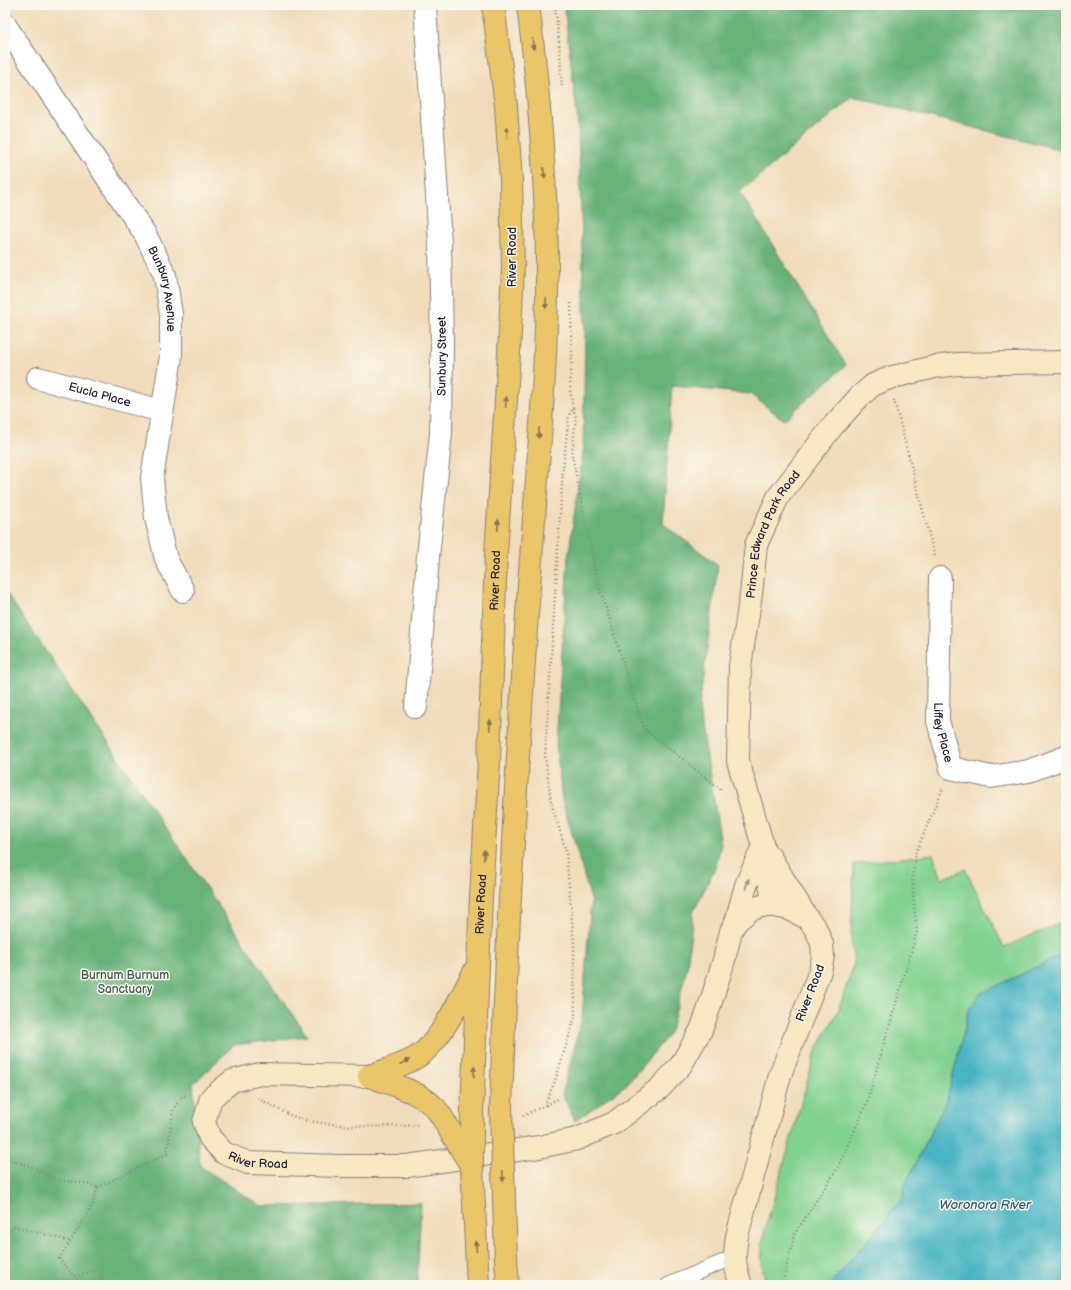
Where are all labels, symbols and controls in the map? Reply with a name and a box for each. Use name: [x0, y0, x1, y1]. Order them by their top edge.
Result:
one-way arrow: [529, 38, 536, 50]
one-way arrow: [504, 126, 511, 138]
one-way arrow: [541, 167, 547, 180]
street label: River Road: [505, 227, 520, 287]
street label: Bunbury Avenue: [144, 244, 178, 332]
one-way arrow: [543, 297, 549, 310]
street label: Sunbury Street: [434, 316, 450, 396]
street label: Eucla Place: [67, 379, 132, 410]
one-way arrow: [502, 396, 509, 408]
one-way arrow: [536, 427, 543, 439]
street label: Prince Edward Park Road: [743, 468, 804, 600]
one-way arrow: [494, 519, 501, 531]
street label: River Road: [487, 550, 504, 611]
street label: Liffey Place: [930, 702, 956, 764]
one-way arrow: [487, 719, 494, 731]
one-way arrow: [480, 849, 487, 861]
street label: River Road: [472, 874, 490, 935]
one-way arrow: [745, 878, 751, 890]
street label: River Road: [793, 962, 828, 1024]
park label: Burnum Burnum Sanctuary: [81, 968, 169, 997]
one-way arrow: [400, 1059, 411, 1066]
one-way arrow: [470, 1066, 477, 1078]
street label: River Road: [226, 1149, 288, 1172]
one-way arrow: [499, 1170, 506, 1182]
water label: Woronora River: [939, 1197, 1032, 1213]
one-way arrow: [473, 1239, 479, 1252]

